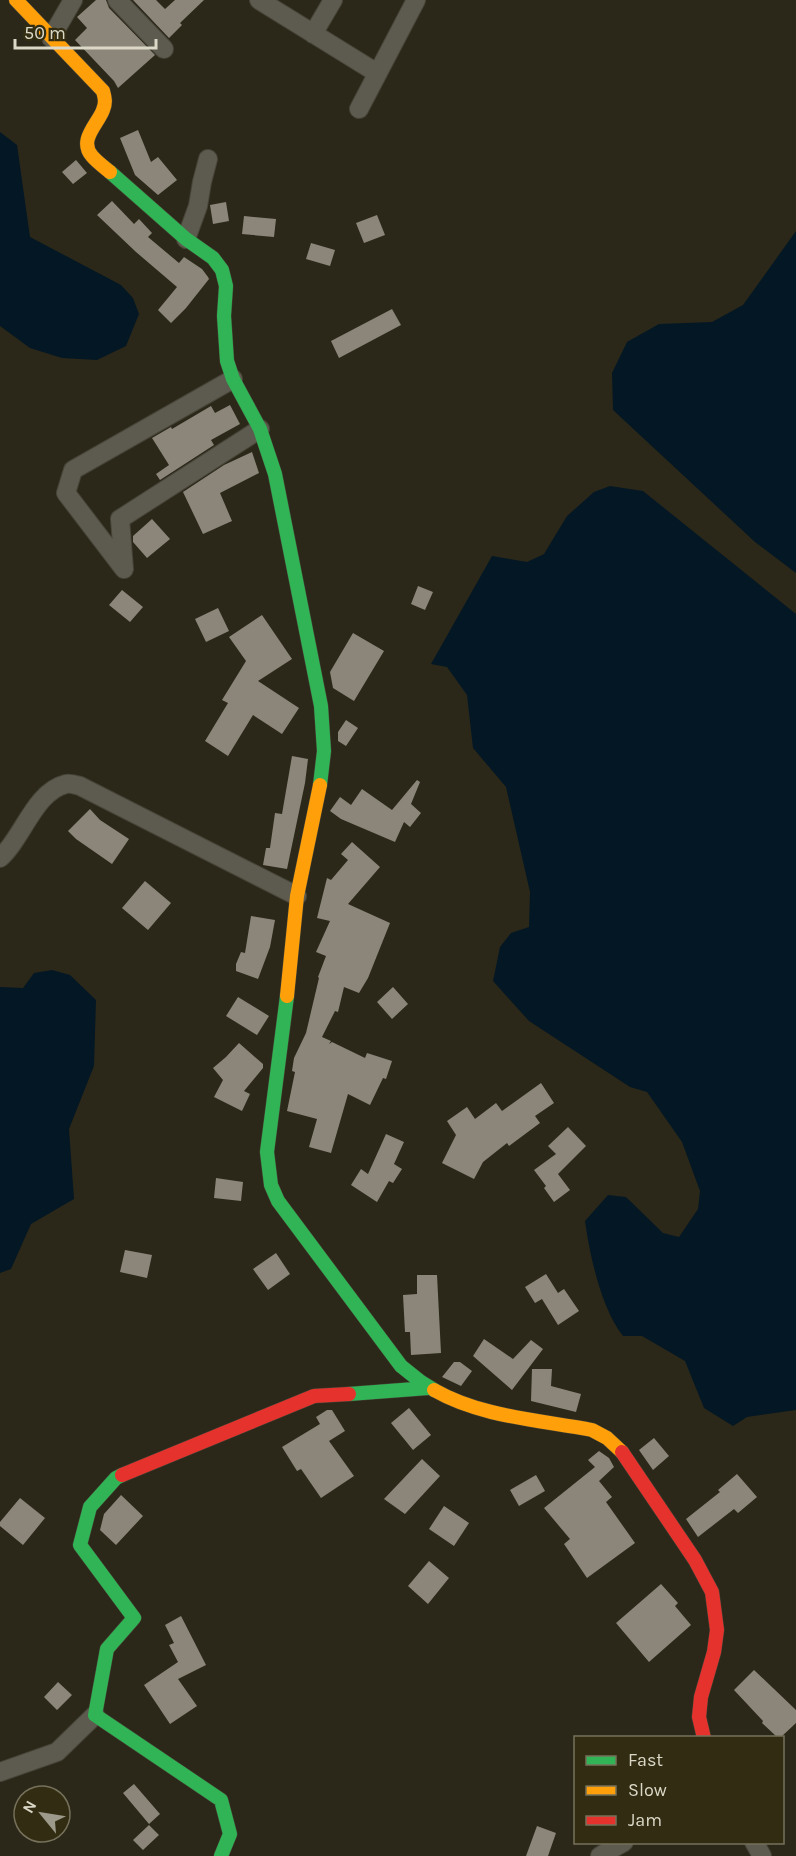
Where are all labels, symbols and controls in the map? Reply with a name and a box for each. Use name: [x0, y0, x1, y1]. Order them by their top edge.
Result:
scale bar: [15, 12, 156, 50]
text: 50 m: [24, 22, 66, 44]
legend: [574, 1736, 784, 1844]
text: Fast: [628, 1749, 663, 1771]
text: Slow: [628, 1779, 667, 1801]
north arrow: [12, 1784, 72, 1844]
text: N: [18, 1797, 41, 1816]
text: Jam: [628, 1809, 662, 1831]

